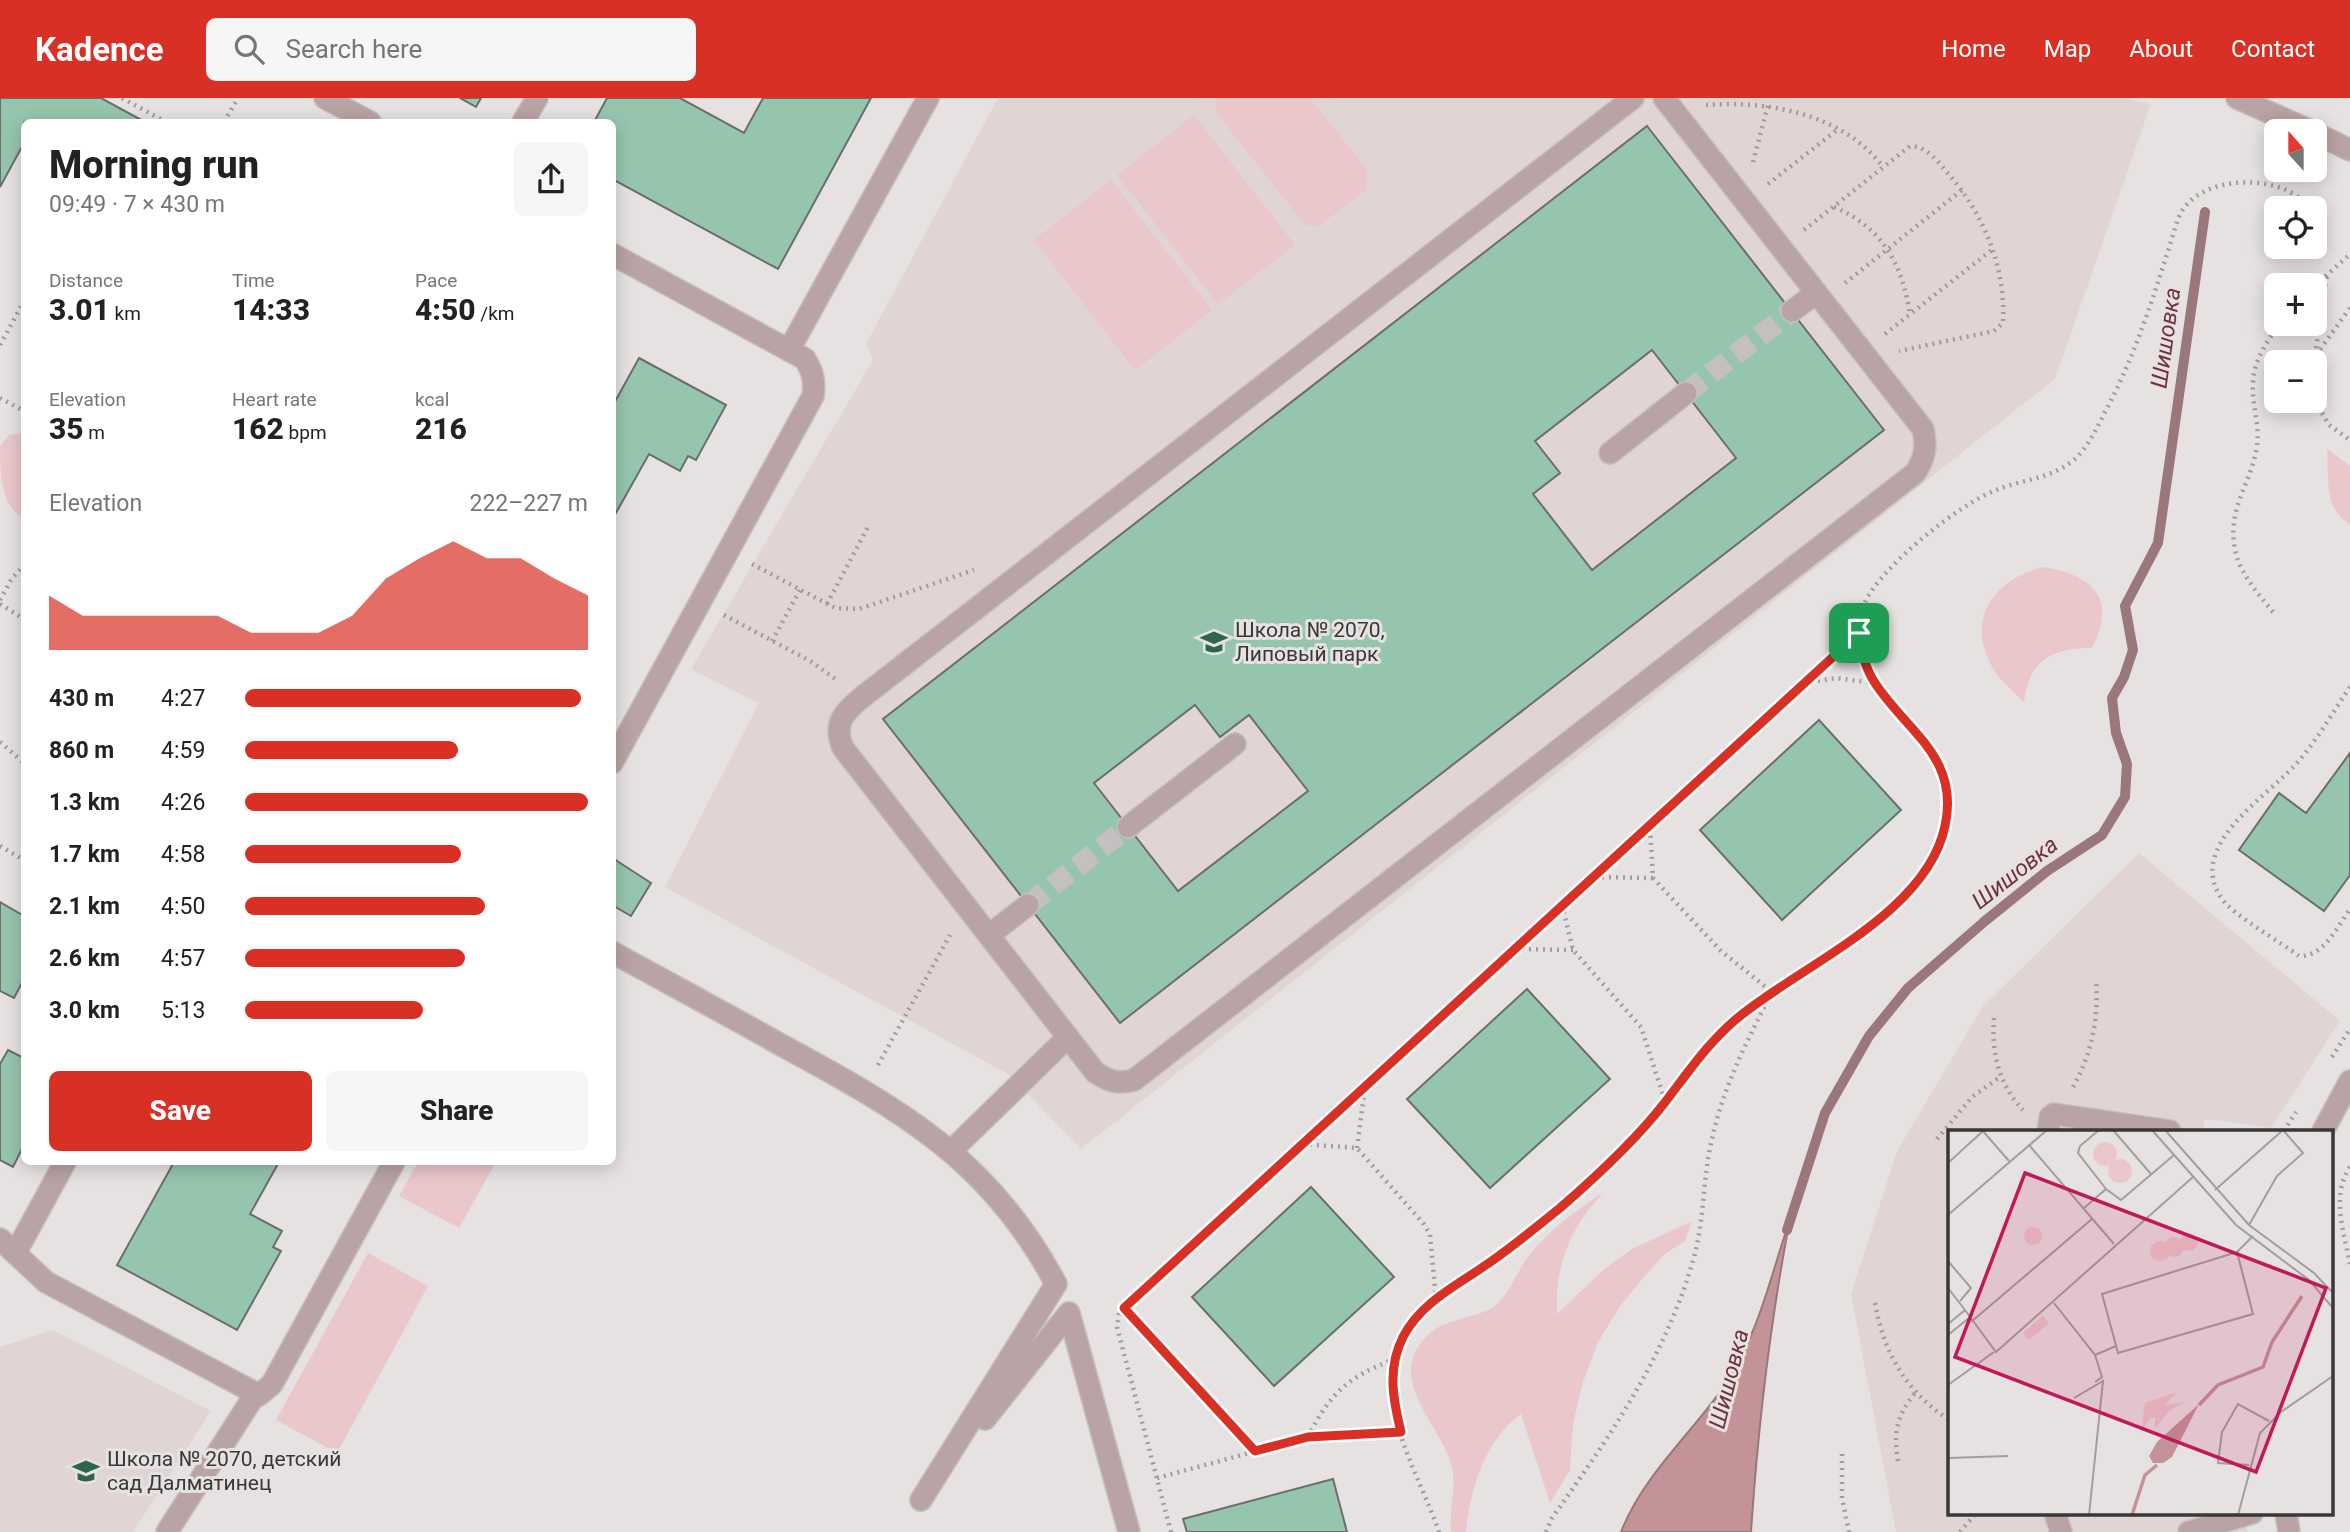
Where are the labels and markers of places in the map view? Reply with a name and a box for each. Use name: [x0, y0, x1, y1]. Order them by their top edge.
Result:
pin: [1829, 603, 1889, 663]
place label: Школа № 2070, Липовый парк: [1235, 618, 1385, 666]
school or university icon: Школа № 2070, Липовый парк: [1199, 627, 1229, 657]
place label: Школа № 2070, детский сад Далматинец: [107, 1447, 341, 1495]
school or university icon: Школа № 2070, детский сад Далматинец: [71, 1456, 101, 1486]

